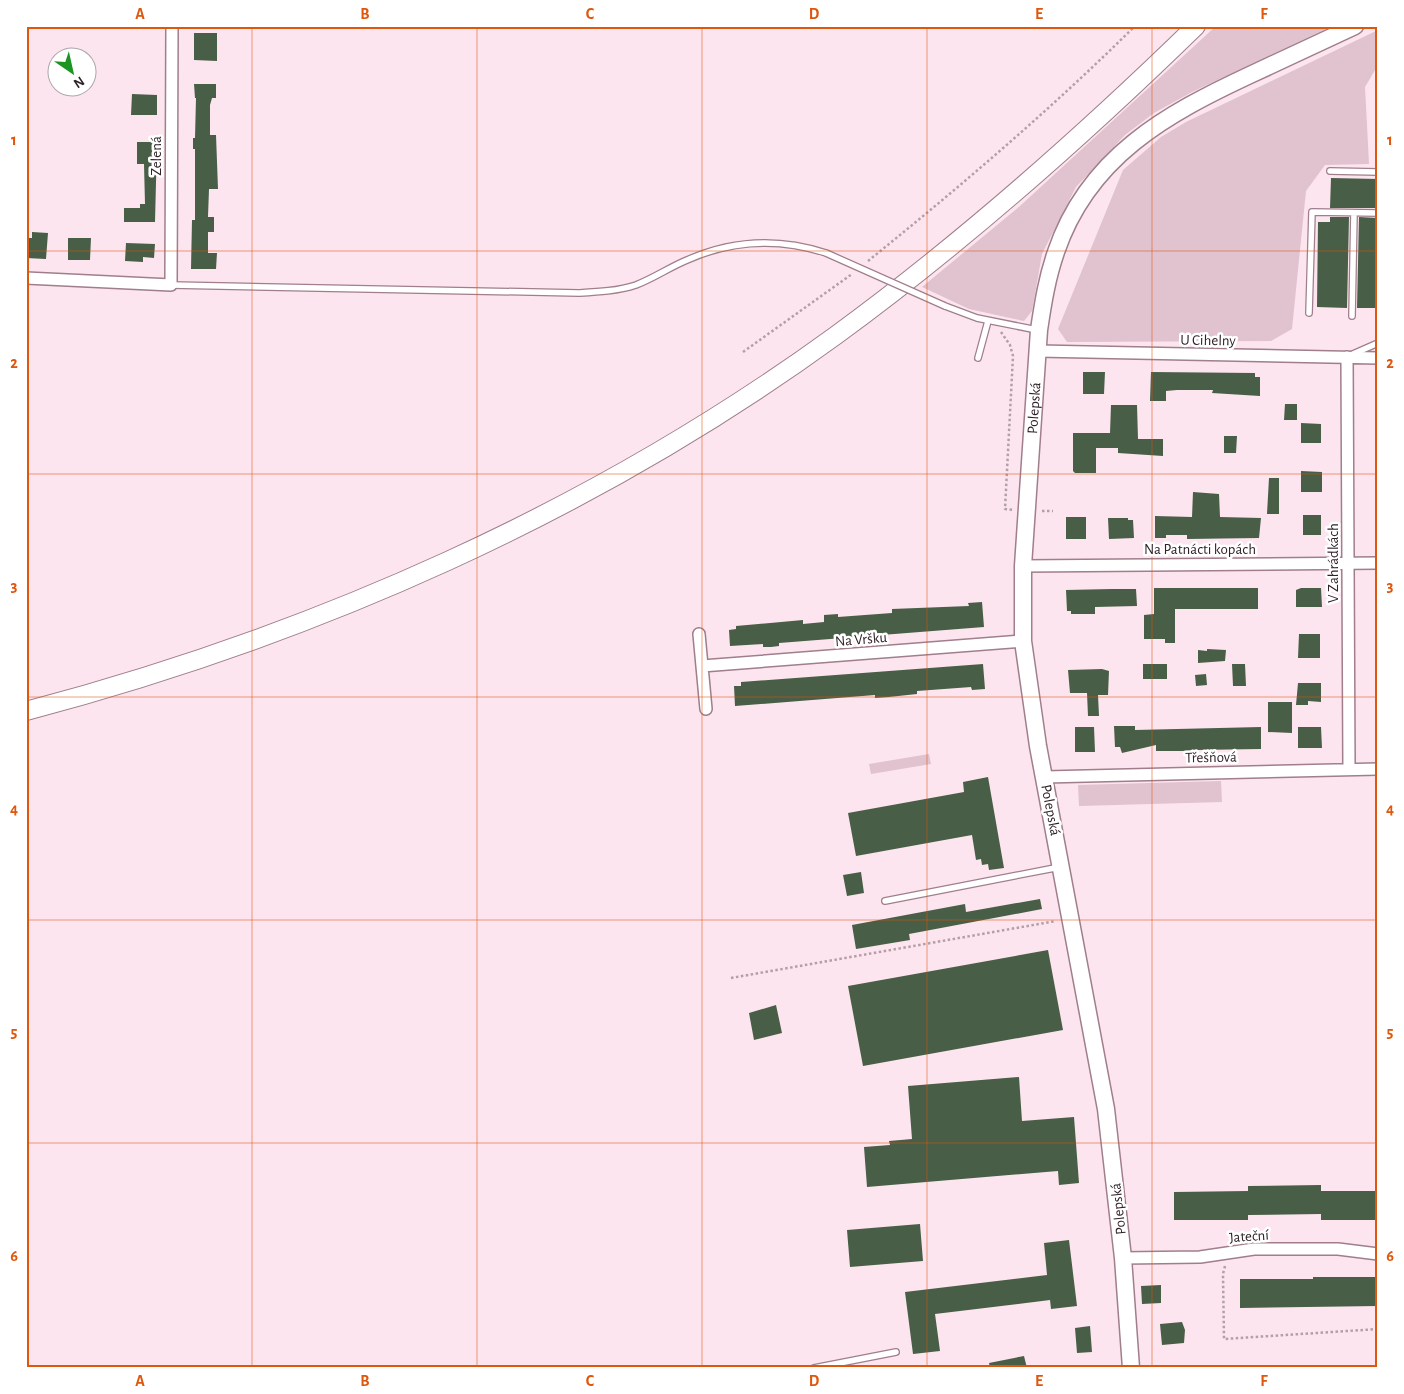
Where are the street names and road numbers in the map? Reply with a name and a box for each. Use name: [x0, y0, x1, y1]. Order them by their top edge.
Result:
street label: Zelená: [149, 136, 164, 176]
street label: U Cihelny: [1180, 333, 1236, 348]
street label: Polepská: [1025, 382, 1043, 434]
street label: V Zahrádkách: [1326, 523, 1341, 603]
street label: Na Patnácti kopách: [1144, 542, 1256, 557]
street label: Na Vršku: [834, 630, 888, 649]
street label: Třešňová: [1185, 750, 1237, 765]
street label: Polepská: [1038, 783, 1063, 837]
street label: Polepská: [1108, 1182, 1129, 1235]
street label: Jateční: [1229, 1228, 1270, 1245]

